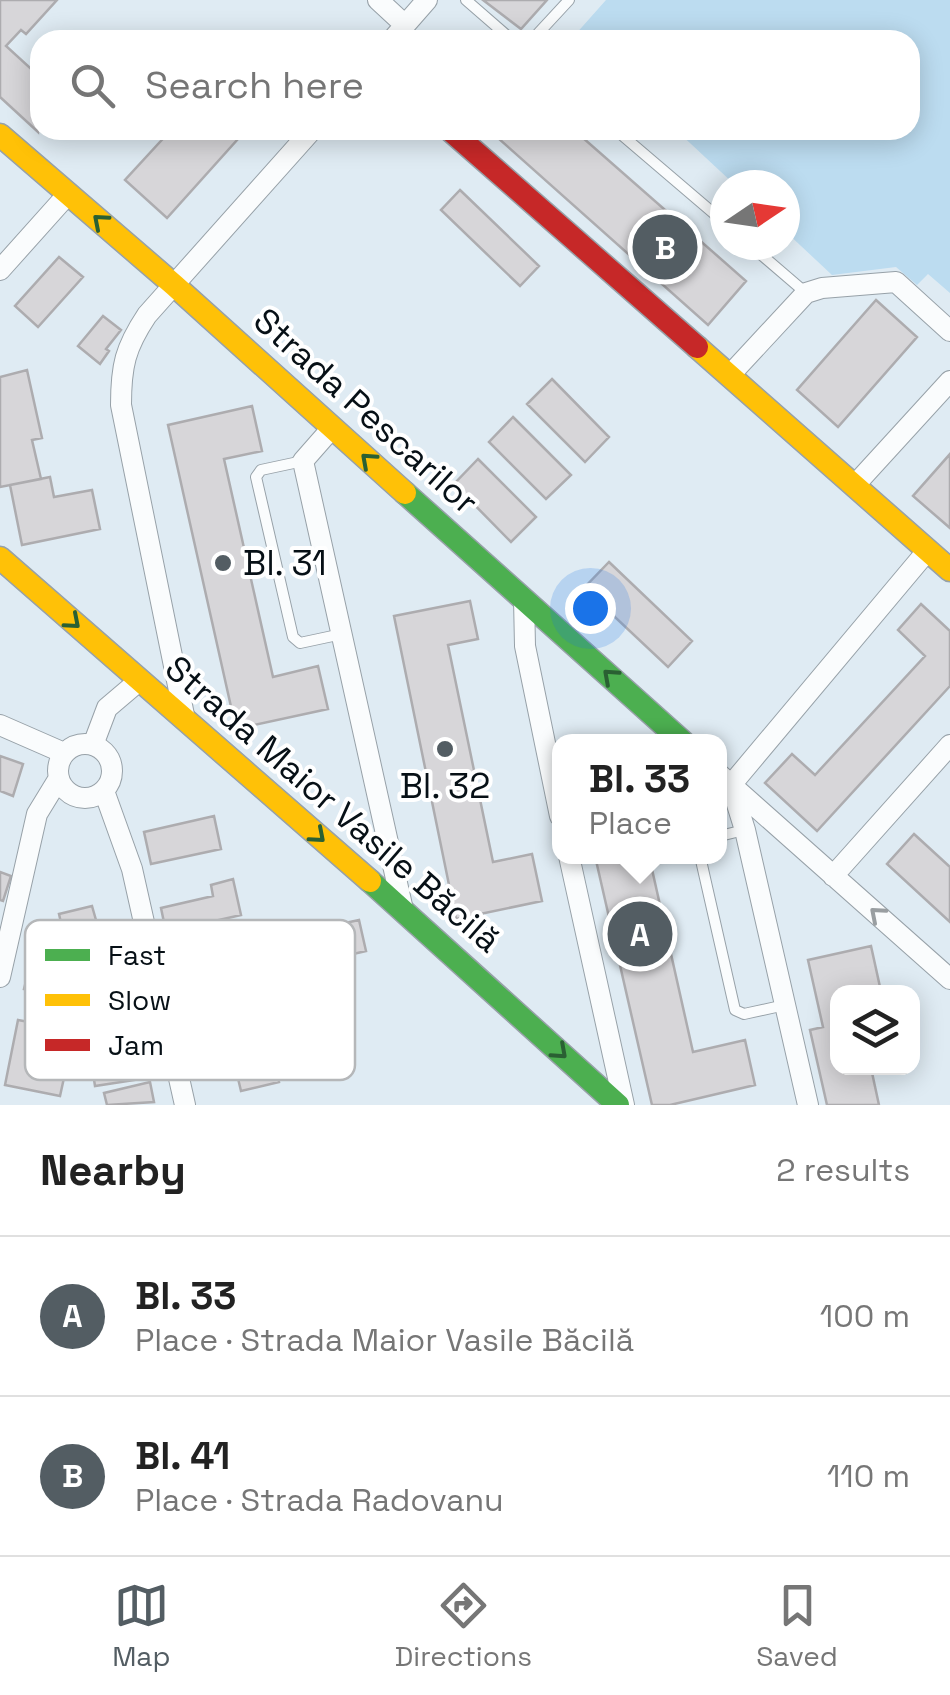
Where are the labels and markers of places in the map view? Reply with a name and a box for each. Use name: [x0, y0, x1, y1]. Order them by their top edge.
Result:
pin: B: [632, 210, 698, 284]
place label: Bl. 31: [243, 541, 327, 585]
marker: Bl. 31: [212, 552, 234, 574]
marker: Bl. 32: [434, 738, 456, 760]
place label: Bl. 32: [400, 764, 490, 808]
pin: A: [608, 896, 672, 972]

